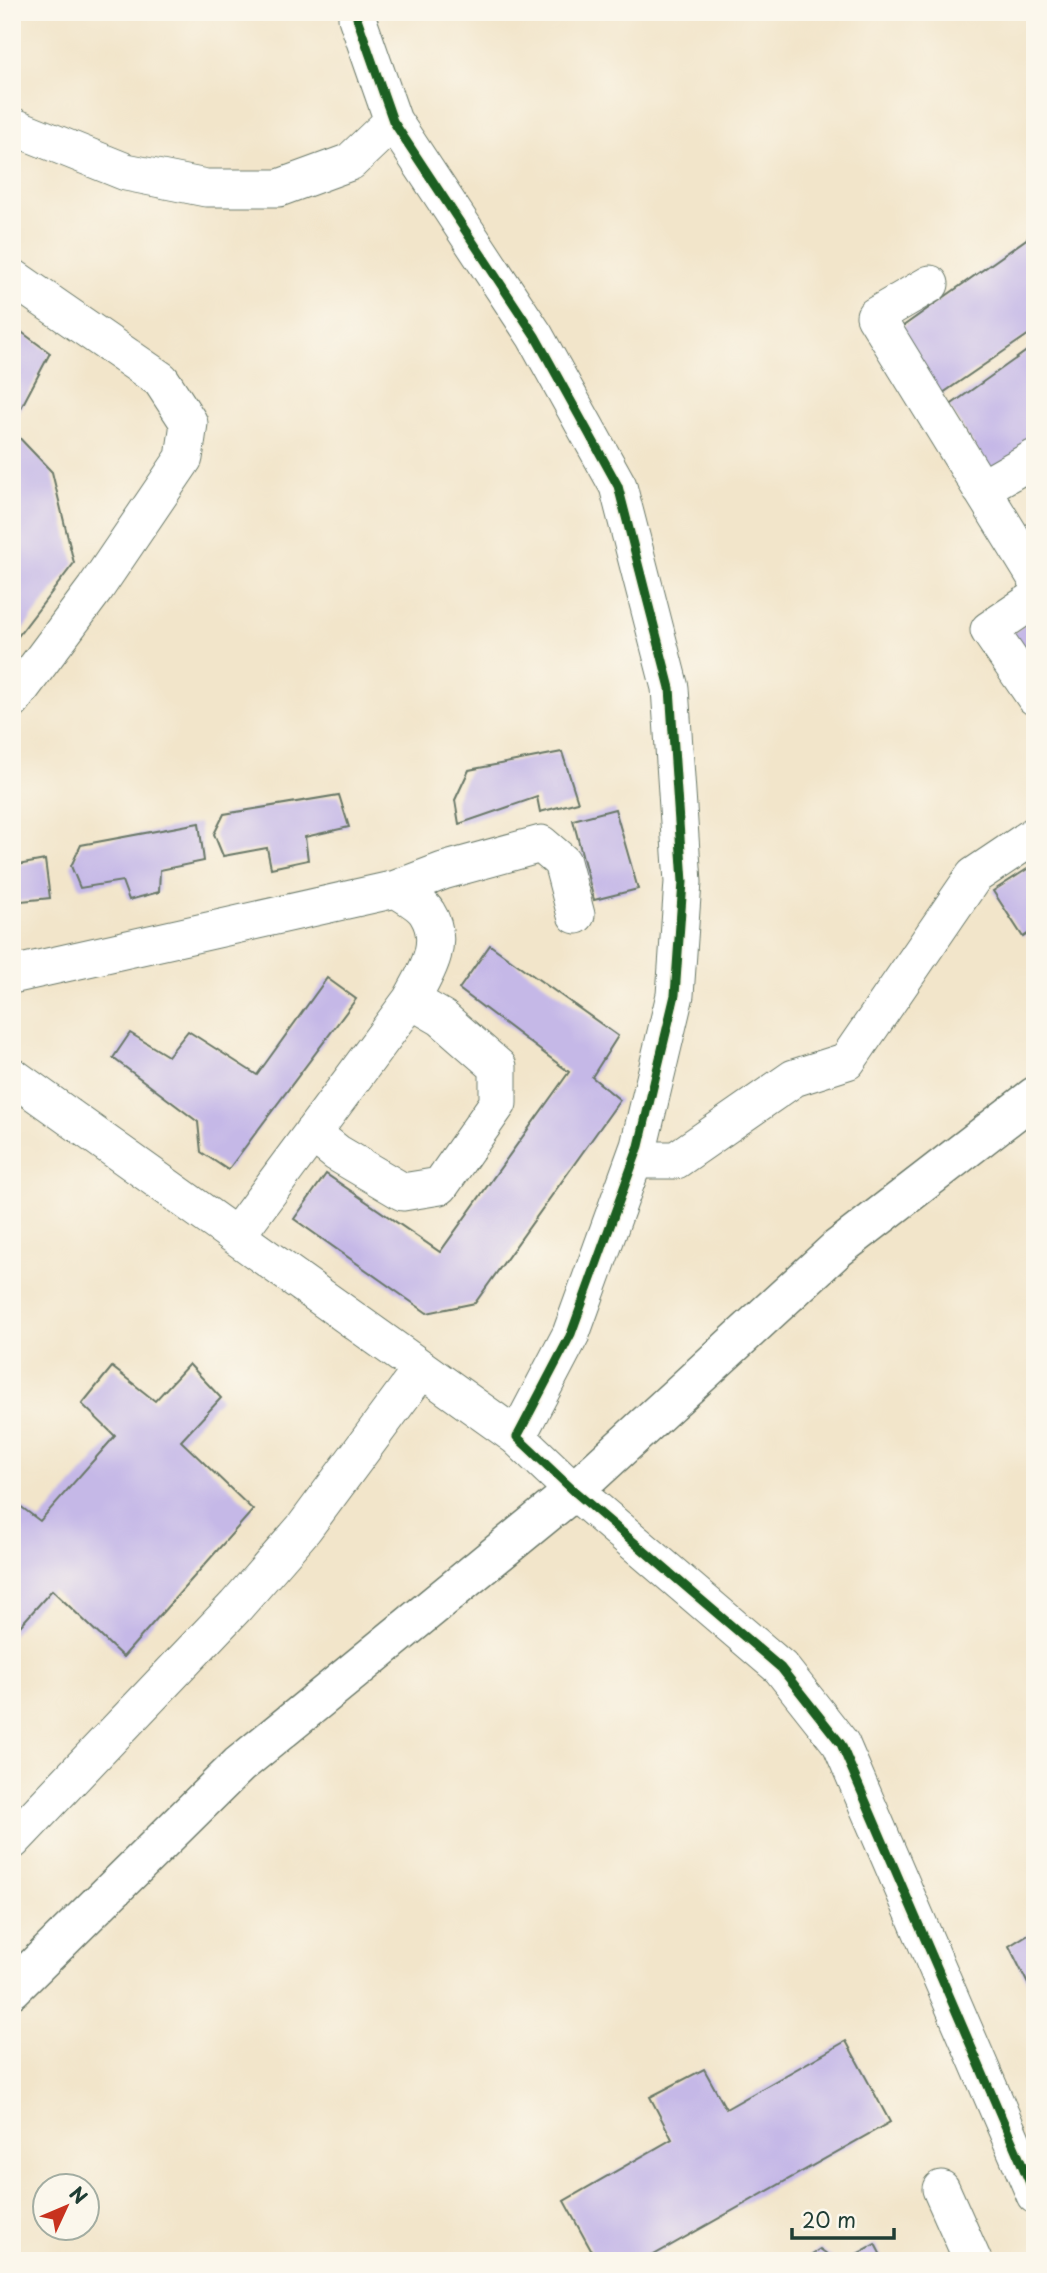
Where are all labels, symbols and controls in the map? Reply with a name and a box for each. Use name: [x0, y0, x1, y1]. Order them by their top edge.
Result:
north arrow: [32, 2172, 102, 2242]
text: N: [64, 2179, 94, 2210]
scale bar: [792, 2196, 893, 2240]
text: 20 m: [802, 2203, 856, 2235]

